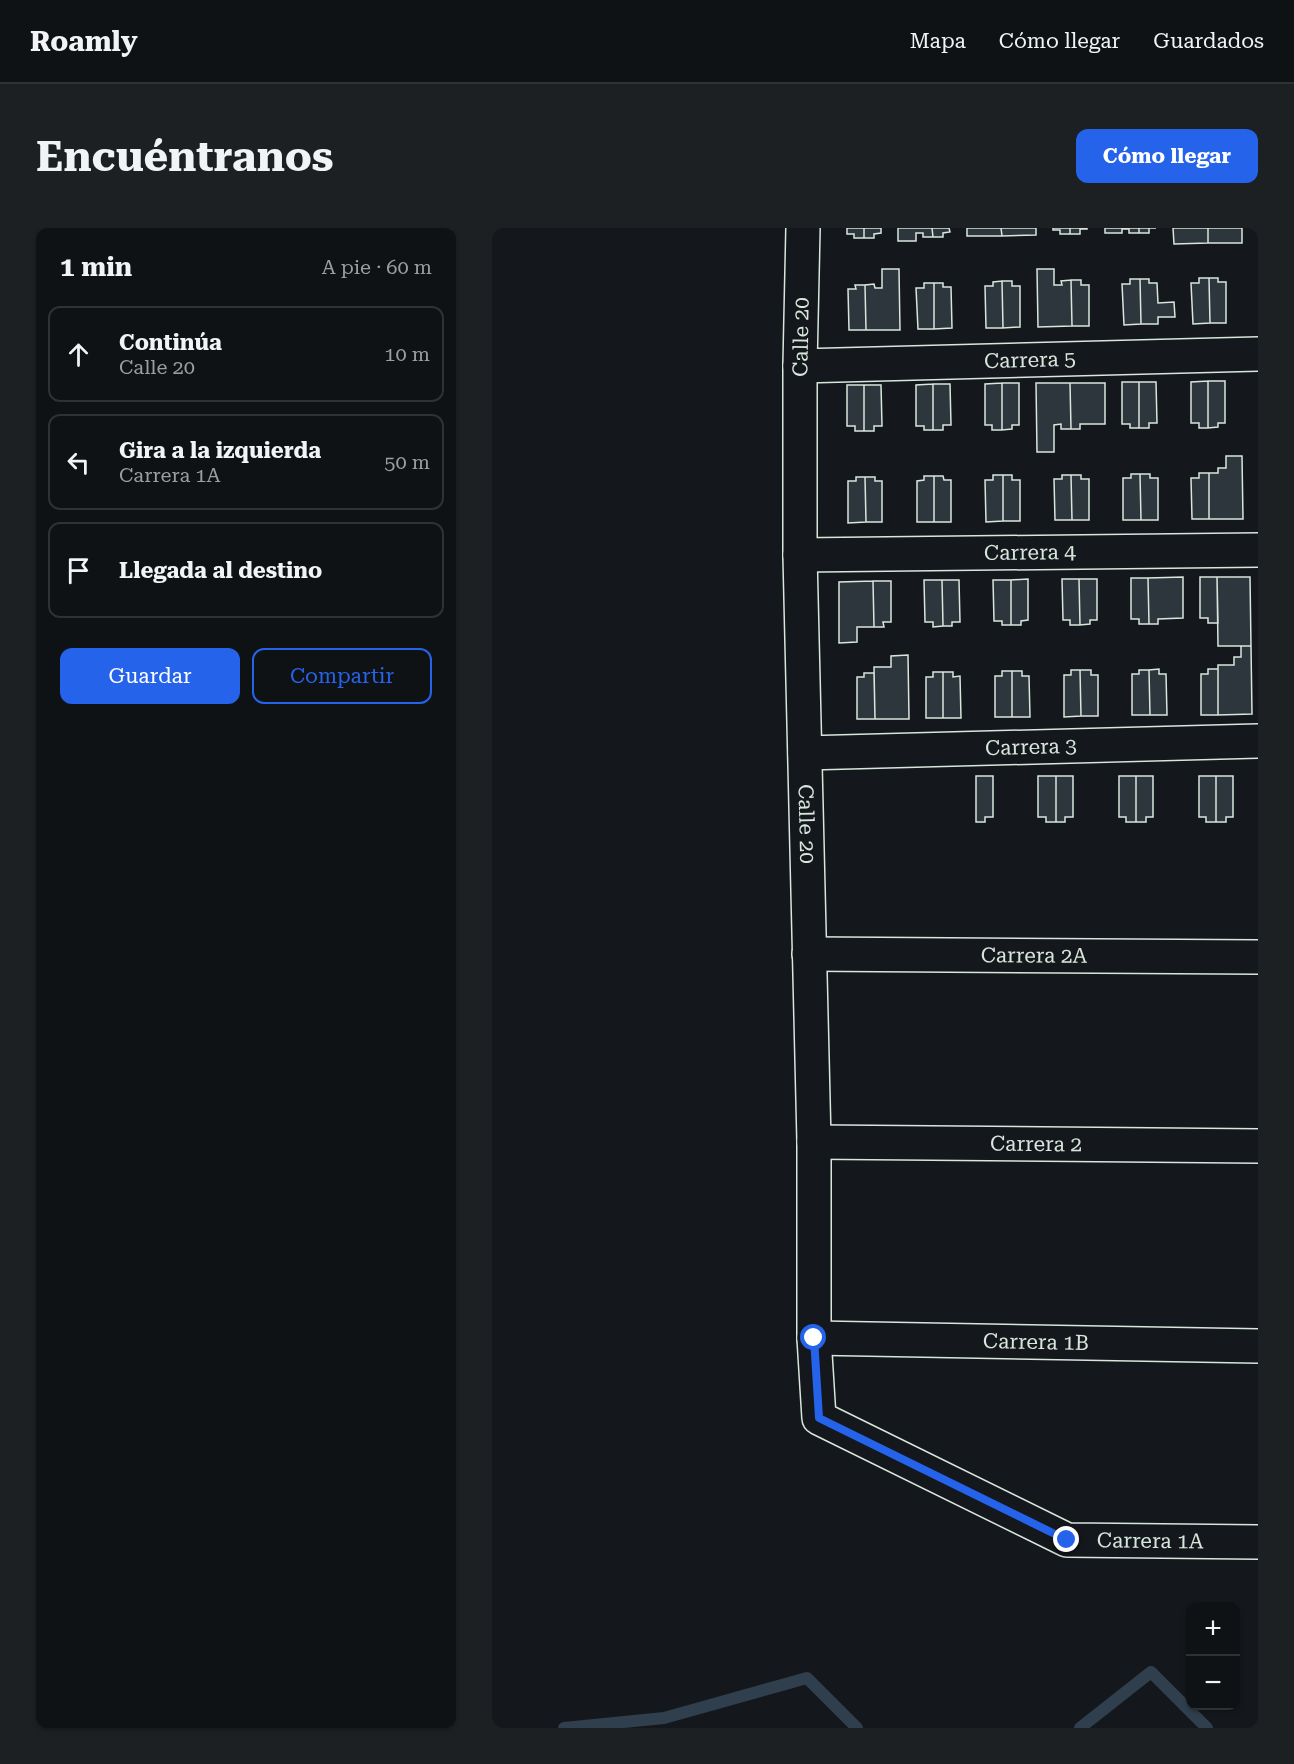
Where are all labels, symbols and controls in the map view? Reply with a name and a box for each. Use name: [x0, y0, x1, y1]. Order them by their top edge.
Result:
text: Roamly: [30, 25, 138, 58]
text: Mapa: [910, 29, 966, 53]
text: Cómo llegar: [999, 29, 1120, 53]
text: Guardados: [1153, 29, 1264, 53]
button: Cómo llegar: [1076, 129, 1258, 183]
text: Encuéntranos: [36, 132, 334, 181]
text: 1 min: [60, 252, 132, 282]
text: A pie · 60 m: [322, 255, 432, 279]
street label: Calle 20: [788, 297, 814, 377]
text: Continúa: [119, 330, 222, 355]
icon: ahead: [62, 338, 95, 371]
text: 10 m: [384, 342, 430, 366]
street label: Carrera 5: [984, 347, 1076, 373]
text: Calle 20: [119, 355, 195, 379]
text: Gira a la izquierda: [119, 438, 321, 463]
icon: left: [62, 446, 95, 479]
text: 50 m: [384, 450, 430, 474]
text: Carrera 1A: [119, 463, 221, 487]
street label: Carrera 4: [984, 540, 1076, 565]
icon: arrive: [62, 554, 95, 587]
text: Llegada al destino: [119, 558, 322, 583]
button: Guardar: [60, 648, 240, 704]
button: Compartir: [252, 648, 432, 704]
street label: Carrera 3: [985, 734, 1077, 760]
street label: Calle 20: [793, 784, 819, 864]
street label: Carrera 2A: [981, 943, 1088, 968]
street label: Carrera 2: [990, 1132, 1082, 1156]
route start: [800, 1324, 826, 1350]
street label: Carrera 1B: [983, 1329, 1089, 1355]
route end: [1053, 1526, 1079, 1552]
street label: Carrera 1A: [1097, 1528, 1204, 1553]
map controls: [1186, 1602, 1240, 1710]
button: +: [1186, 1602, 1240, 1656]
button: −: [1186, 1656, 1240, 1710]

